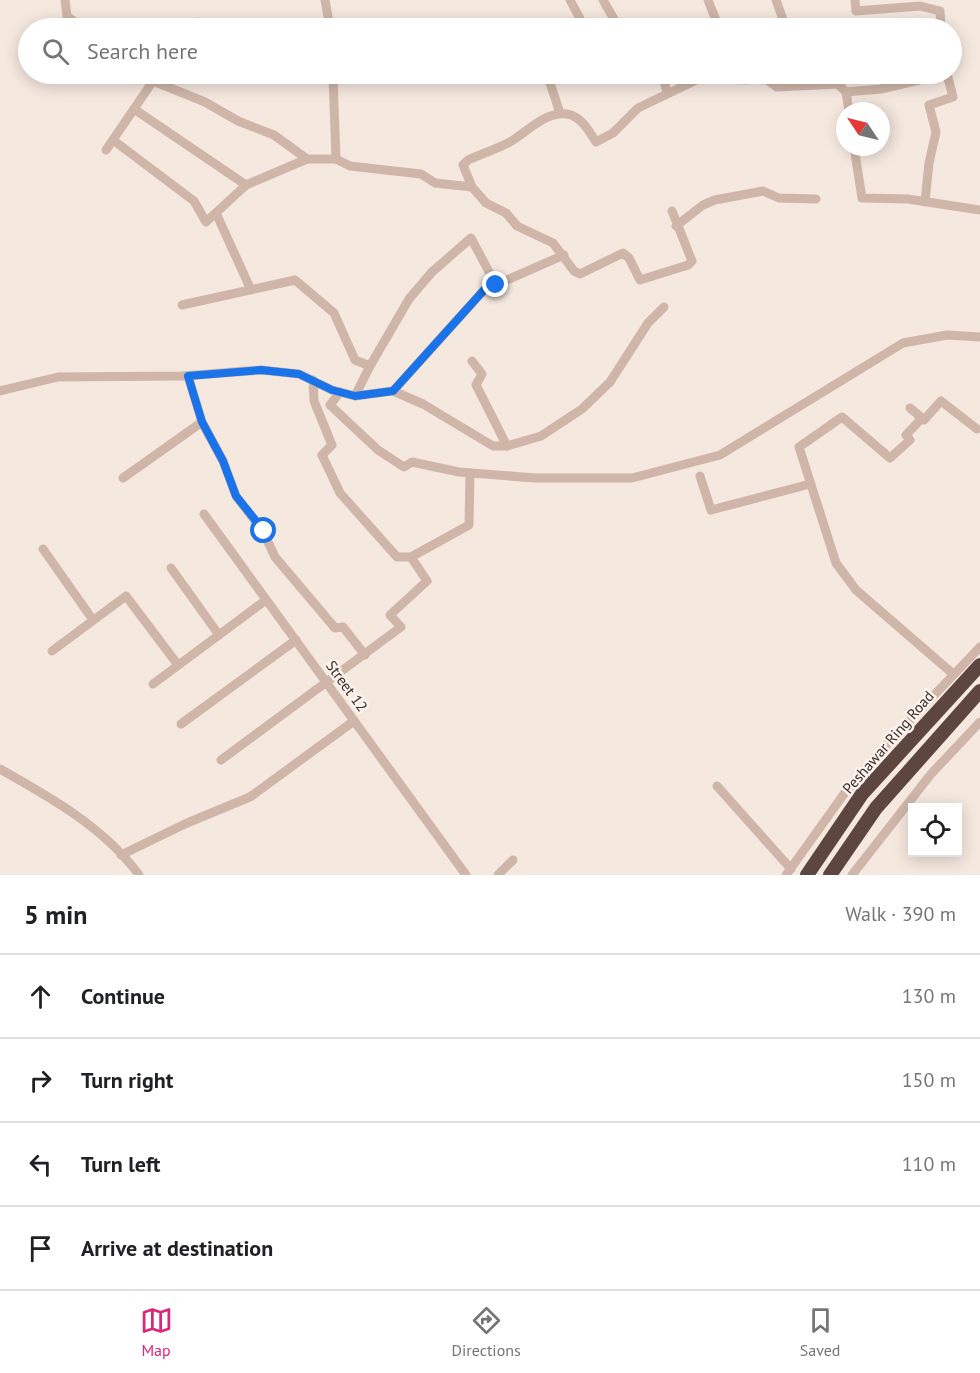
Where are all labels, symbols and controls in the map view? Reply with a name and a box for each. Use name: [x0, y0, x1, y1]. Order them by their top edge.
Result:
search box: [18, 18, 962, 84]
icon: search: [39, 35, 72, 68]
text: Search here: [87, 37, 198, 65]
north arrow: [836, 102, 890, 156]
route end: [482, 271, 508, 297]
route start: [250, 517, 276, 543]
street label: Street 12: [322, 657, 372, 715]
street label: Peshawar Ring Road: [838, 687, 938, 797]
map controls: [908, 803, 962, 857]
button: locate: [908, 803, 962, 857]
text: 5 min: [24, 898, 87, 931]
text: Walk · 390 m: [845, 901, 956, 927]
icon: ahead: [24, 980, 57, 1013]
text: Continue: [81, 982, 165, 1010]
text: 130 m: [902, 983, 956, 1009]
icon: right: [24, 1064, 57, 1097]
text: Turn right: [81, 1066, 173, 1094]
text: 150 m: [902, 1067, 956, 1093]
icon: left: [24, 1148, 57, 1181]
text: Turn left: [81, 1150, 161, 1178]
text: 110 m: [902, 1151, 956, 1177]
icon: arrive: [24, 1232, 57, 1265]
text: Arrive at destination: [81, 1234, 273, 1262]
tab: Map: [140, 1304, 173, 1360]
tab: Directions: [452, 1304, 521, 1360]
tab: Saved: [800, 1304, 840, 1360]

